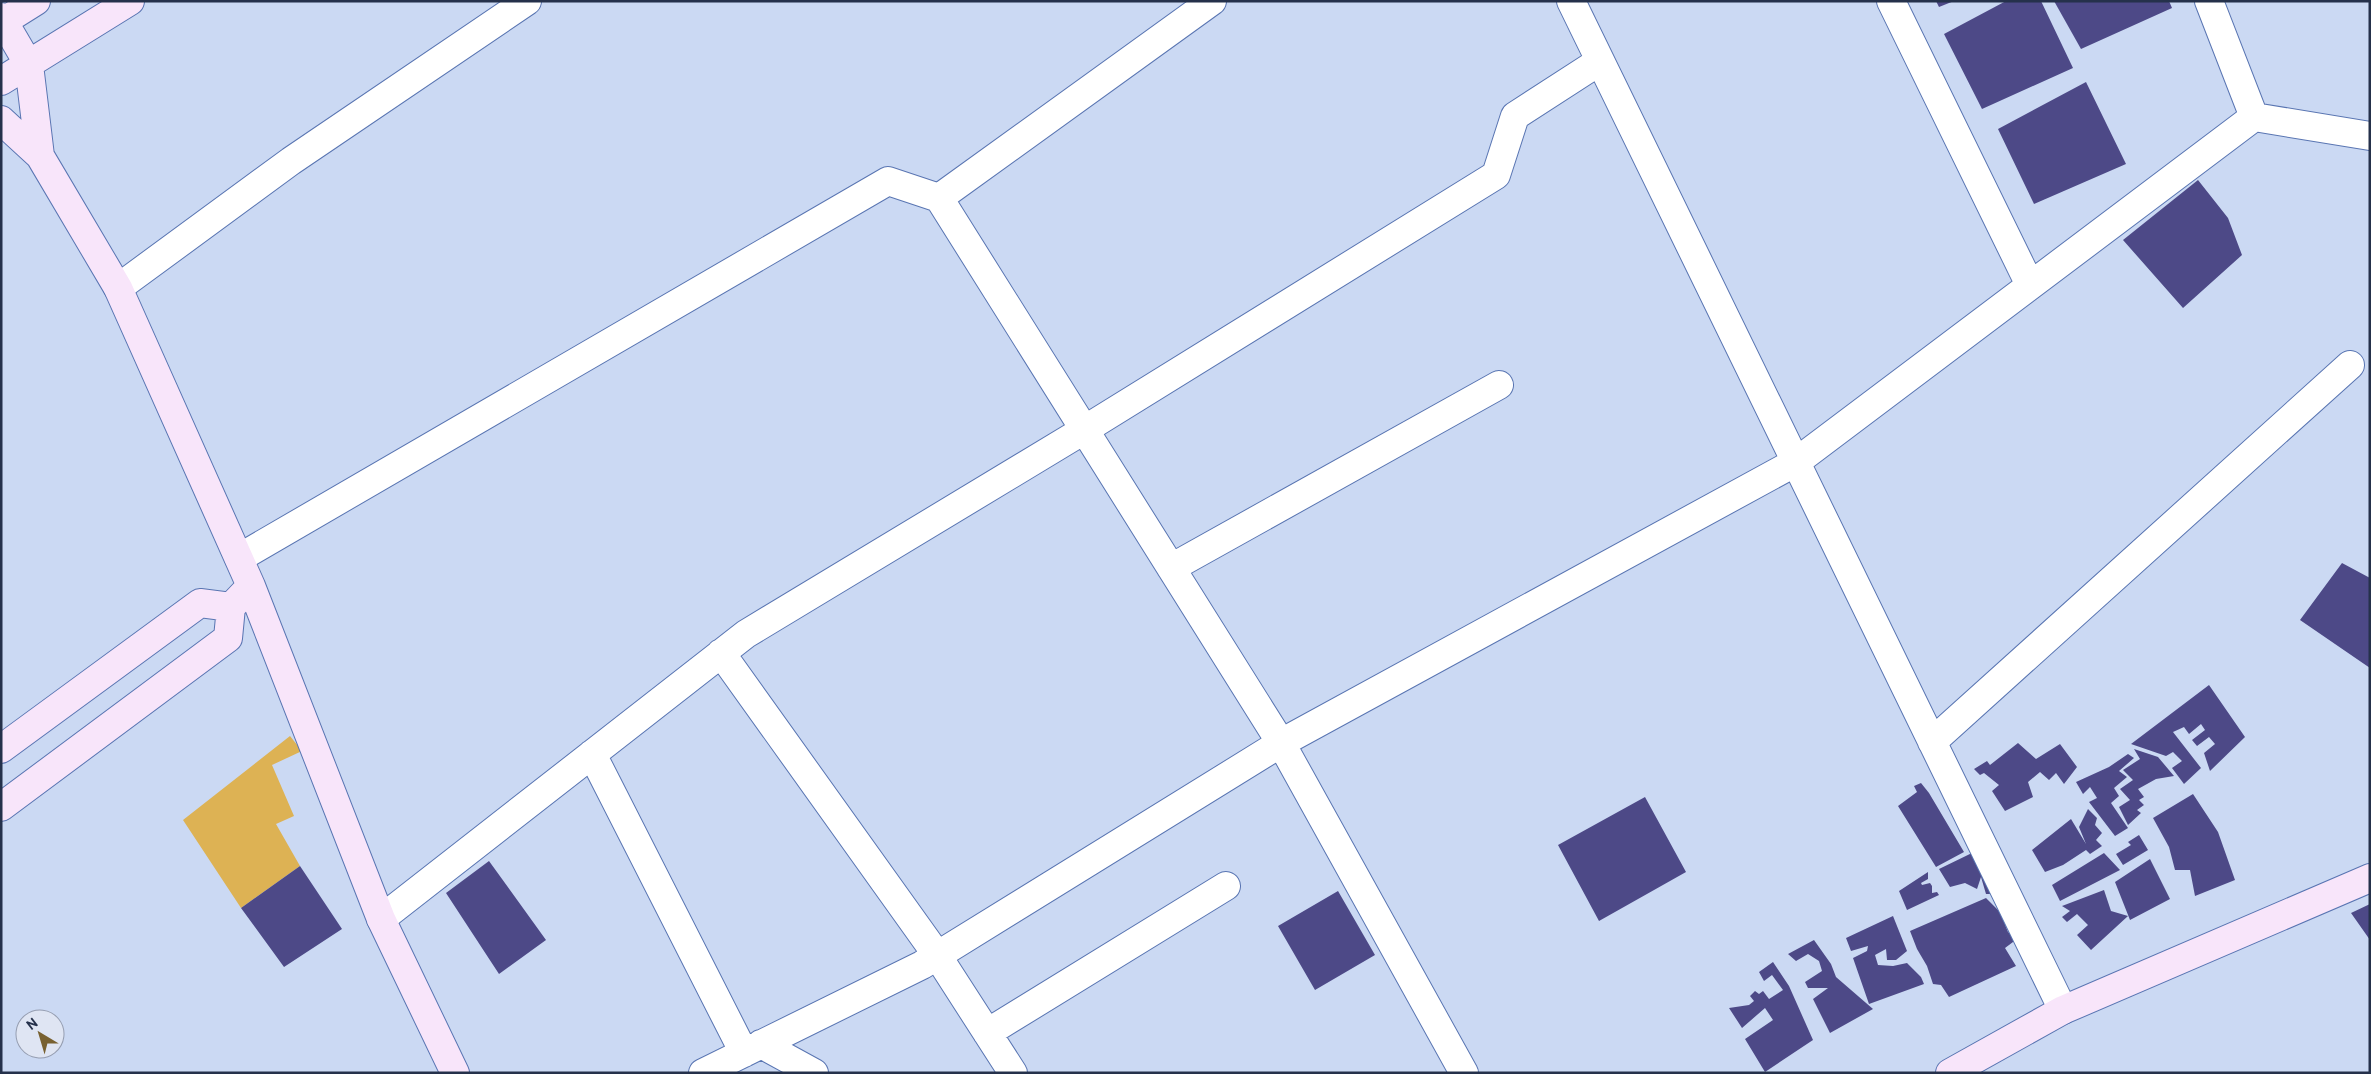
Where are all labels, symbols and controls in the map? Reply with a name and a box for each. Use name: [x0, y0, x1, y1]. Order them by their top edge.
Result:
north arrow: [15, 1009, 65, 1059]
text: N: [24, 1015, 42, 1035]

